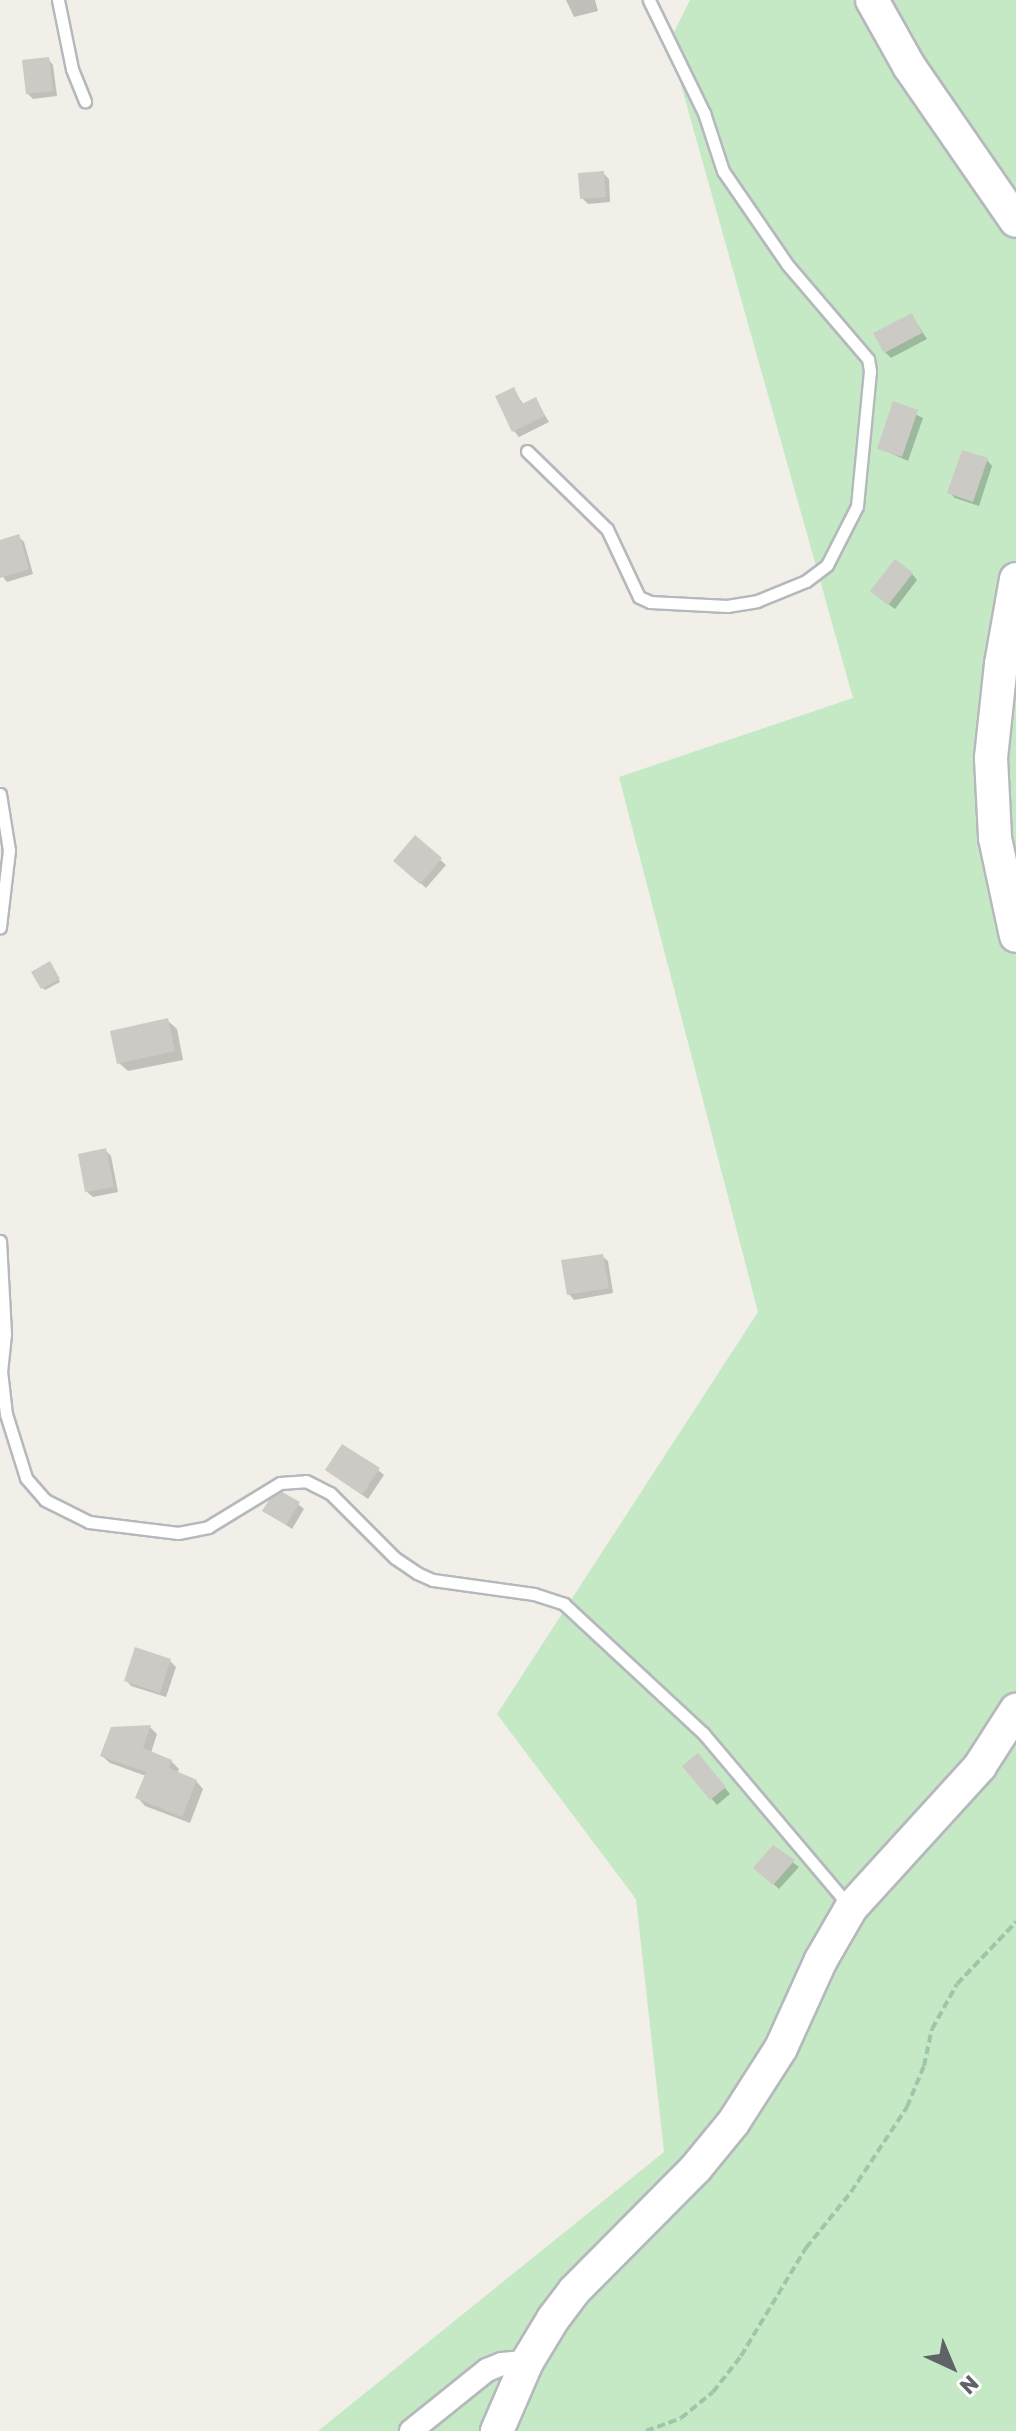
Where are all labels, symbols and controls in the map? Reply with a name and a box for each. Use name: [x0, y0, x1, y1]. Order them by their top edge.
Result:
north arrow: [912, 2327, 992, 2407]
text: N: [954, 2369, 984, 2400]

